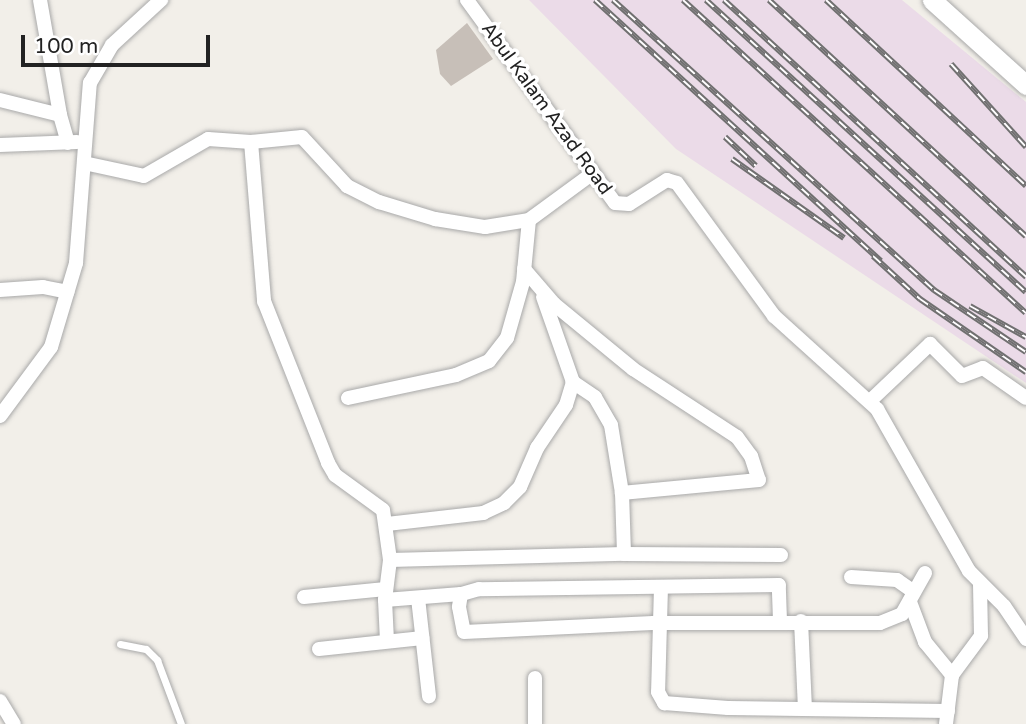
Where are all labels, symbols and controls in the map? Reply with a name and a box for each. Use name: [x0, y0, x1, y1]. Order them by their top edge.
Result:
street label: Abul Kalam Azad Road: [476, 18, 616, 200]
scale bar: [24, 21, 214, 65]
text: 100 m: [34, 34, 98, 59]

